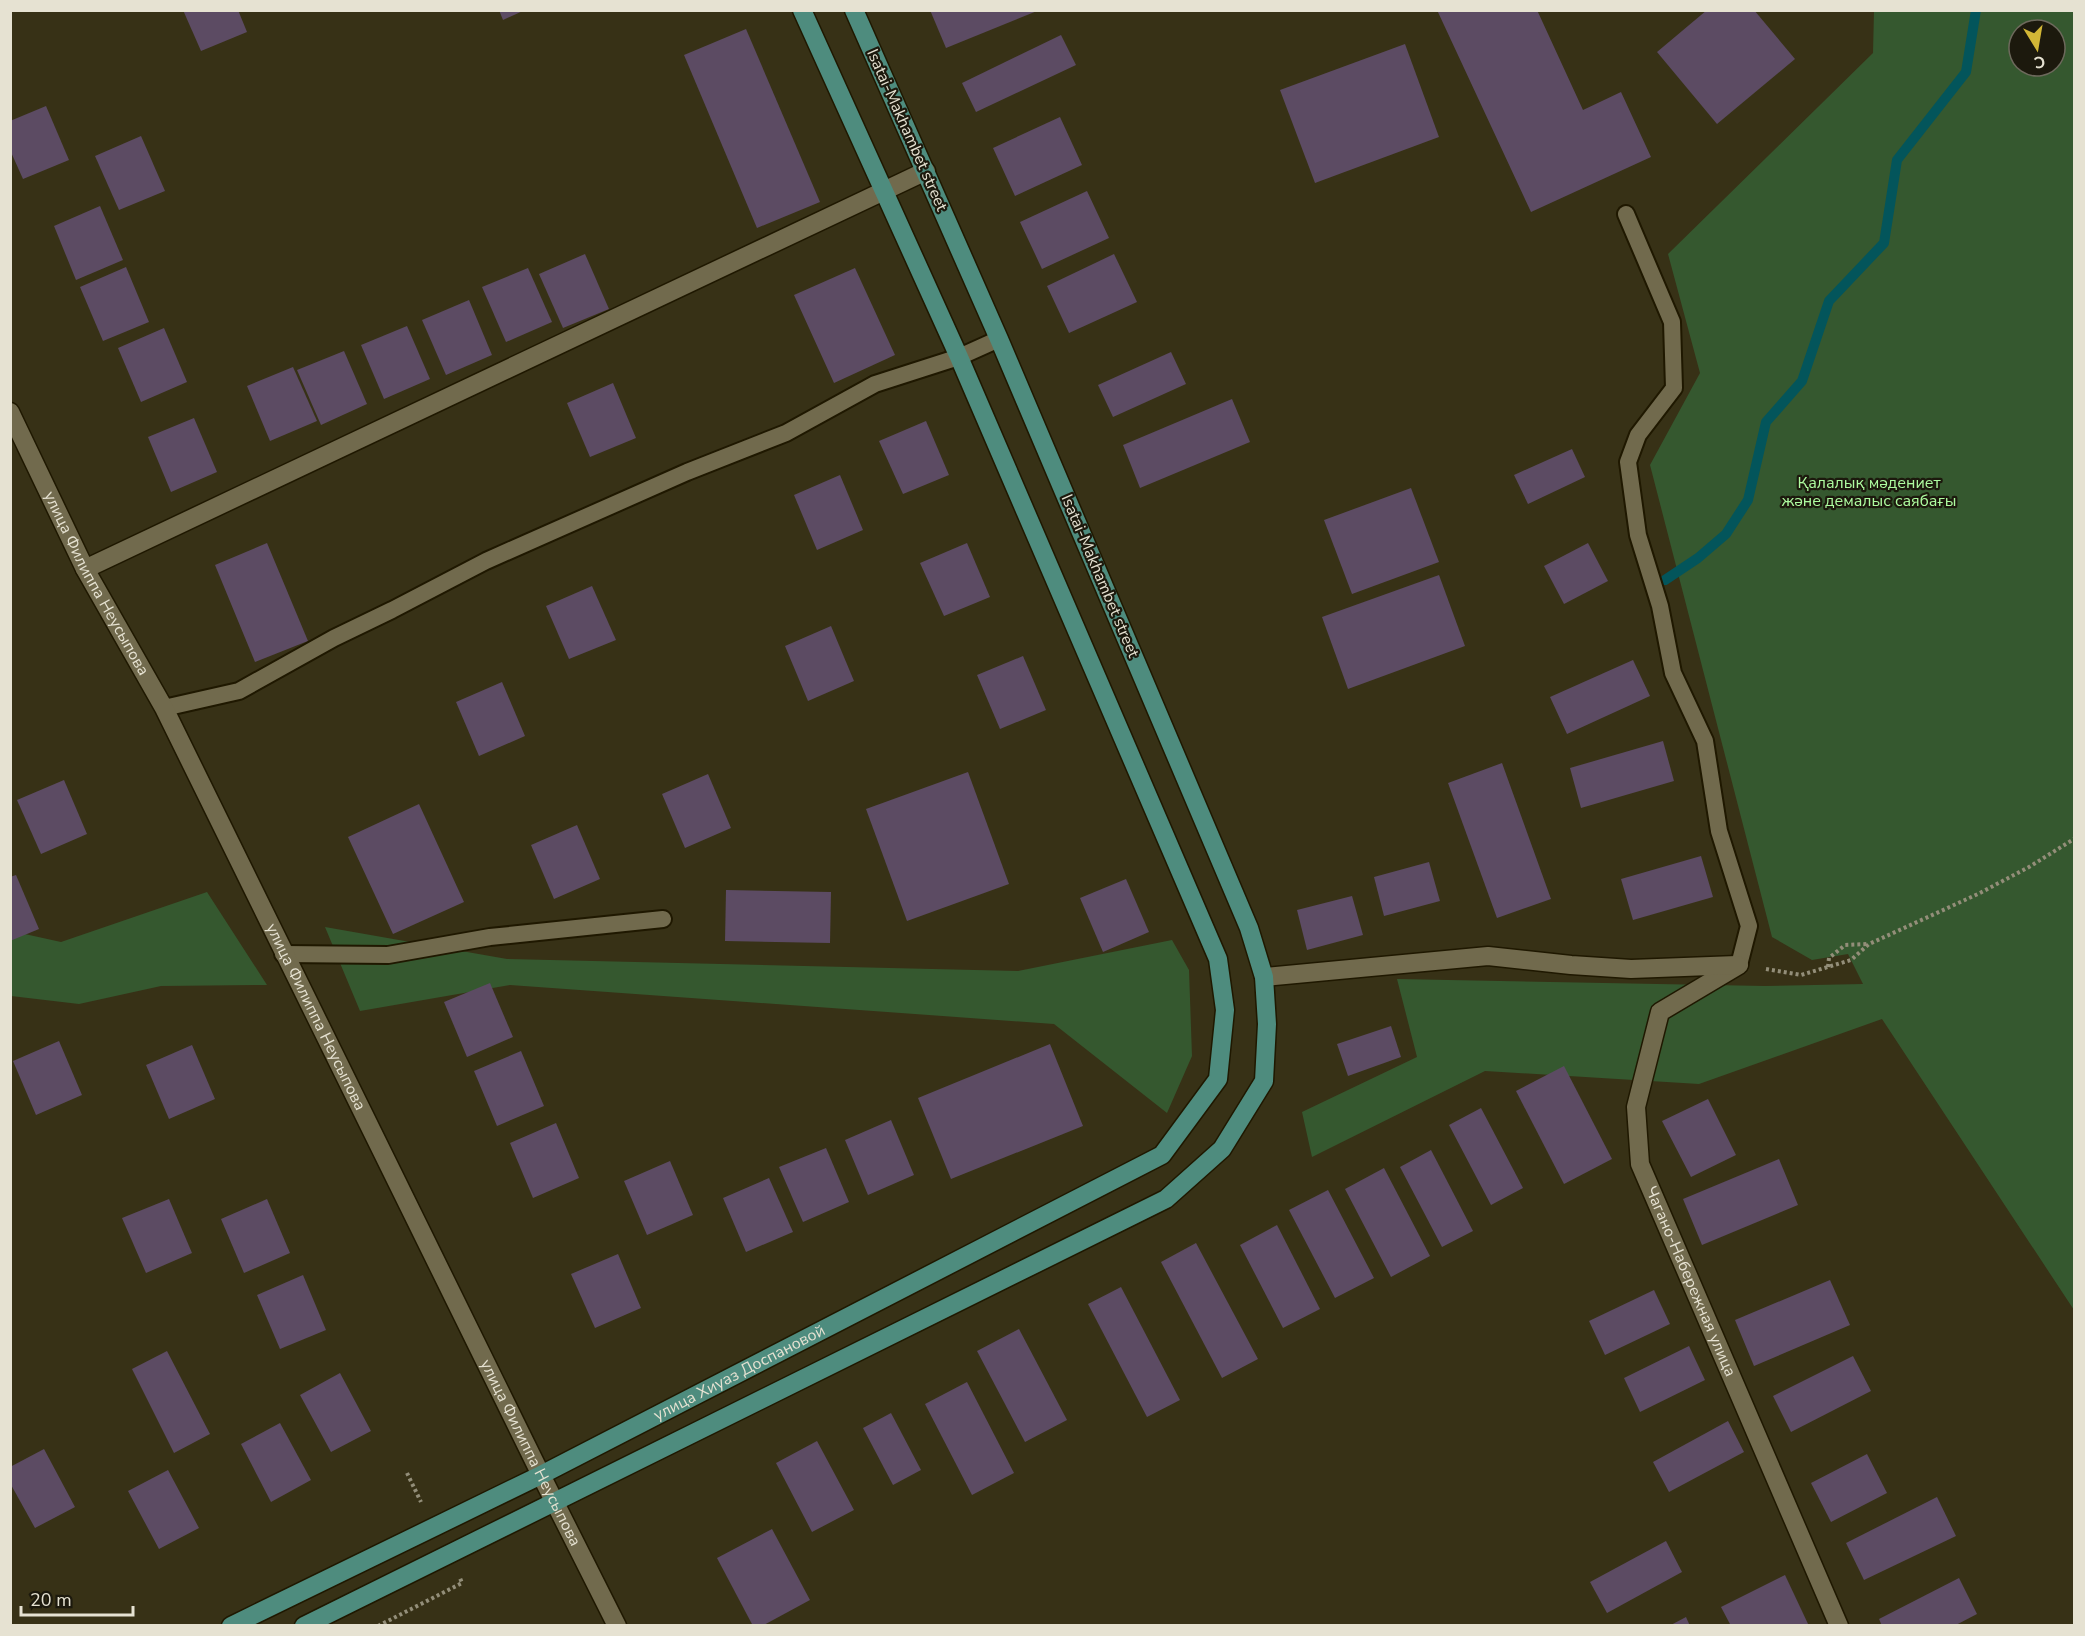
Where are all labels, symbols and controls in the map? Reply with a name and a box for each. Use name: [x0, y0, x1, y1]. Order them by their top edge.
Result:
north arrow: [2007, 18, 2067, 78]
street label: Isatai-Makhambet street: [861, 45, 953, 215]
text: С: [2032, 50, 2047, 74]
park label: Қалалық мәдениет және демалыс саябағы: [1782, 472, 1956, 512]
street label: улица Филиппа Неусыпова: [38, 488, 154, 680]
street label: Isatai-Makhambet street: [1056, 491, 1145, 661]
street label: улица Филиппа Неусыпова: [261, 920, 371, 1114]
street label: Чагано-Набережная улица: [1640, 1183, 1741, 1380]
street label: улица Хиуаз Доспановой: [650, 1319, 829, 1426]
street label: улица Филиппа Неусыпова: [475, 1356, 586, 1550]
scale bar: [21, 1579, 134, 1617]
text: 20 m: [30, 1588, 72, 1612]

